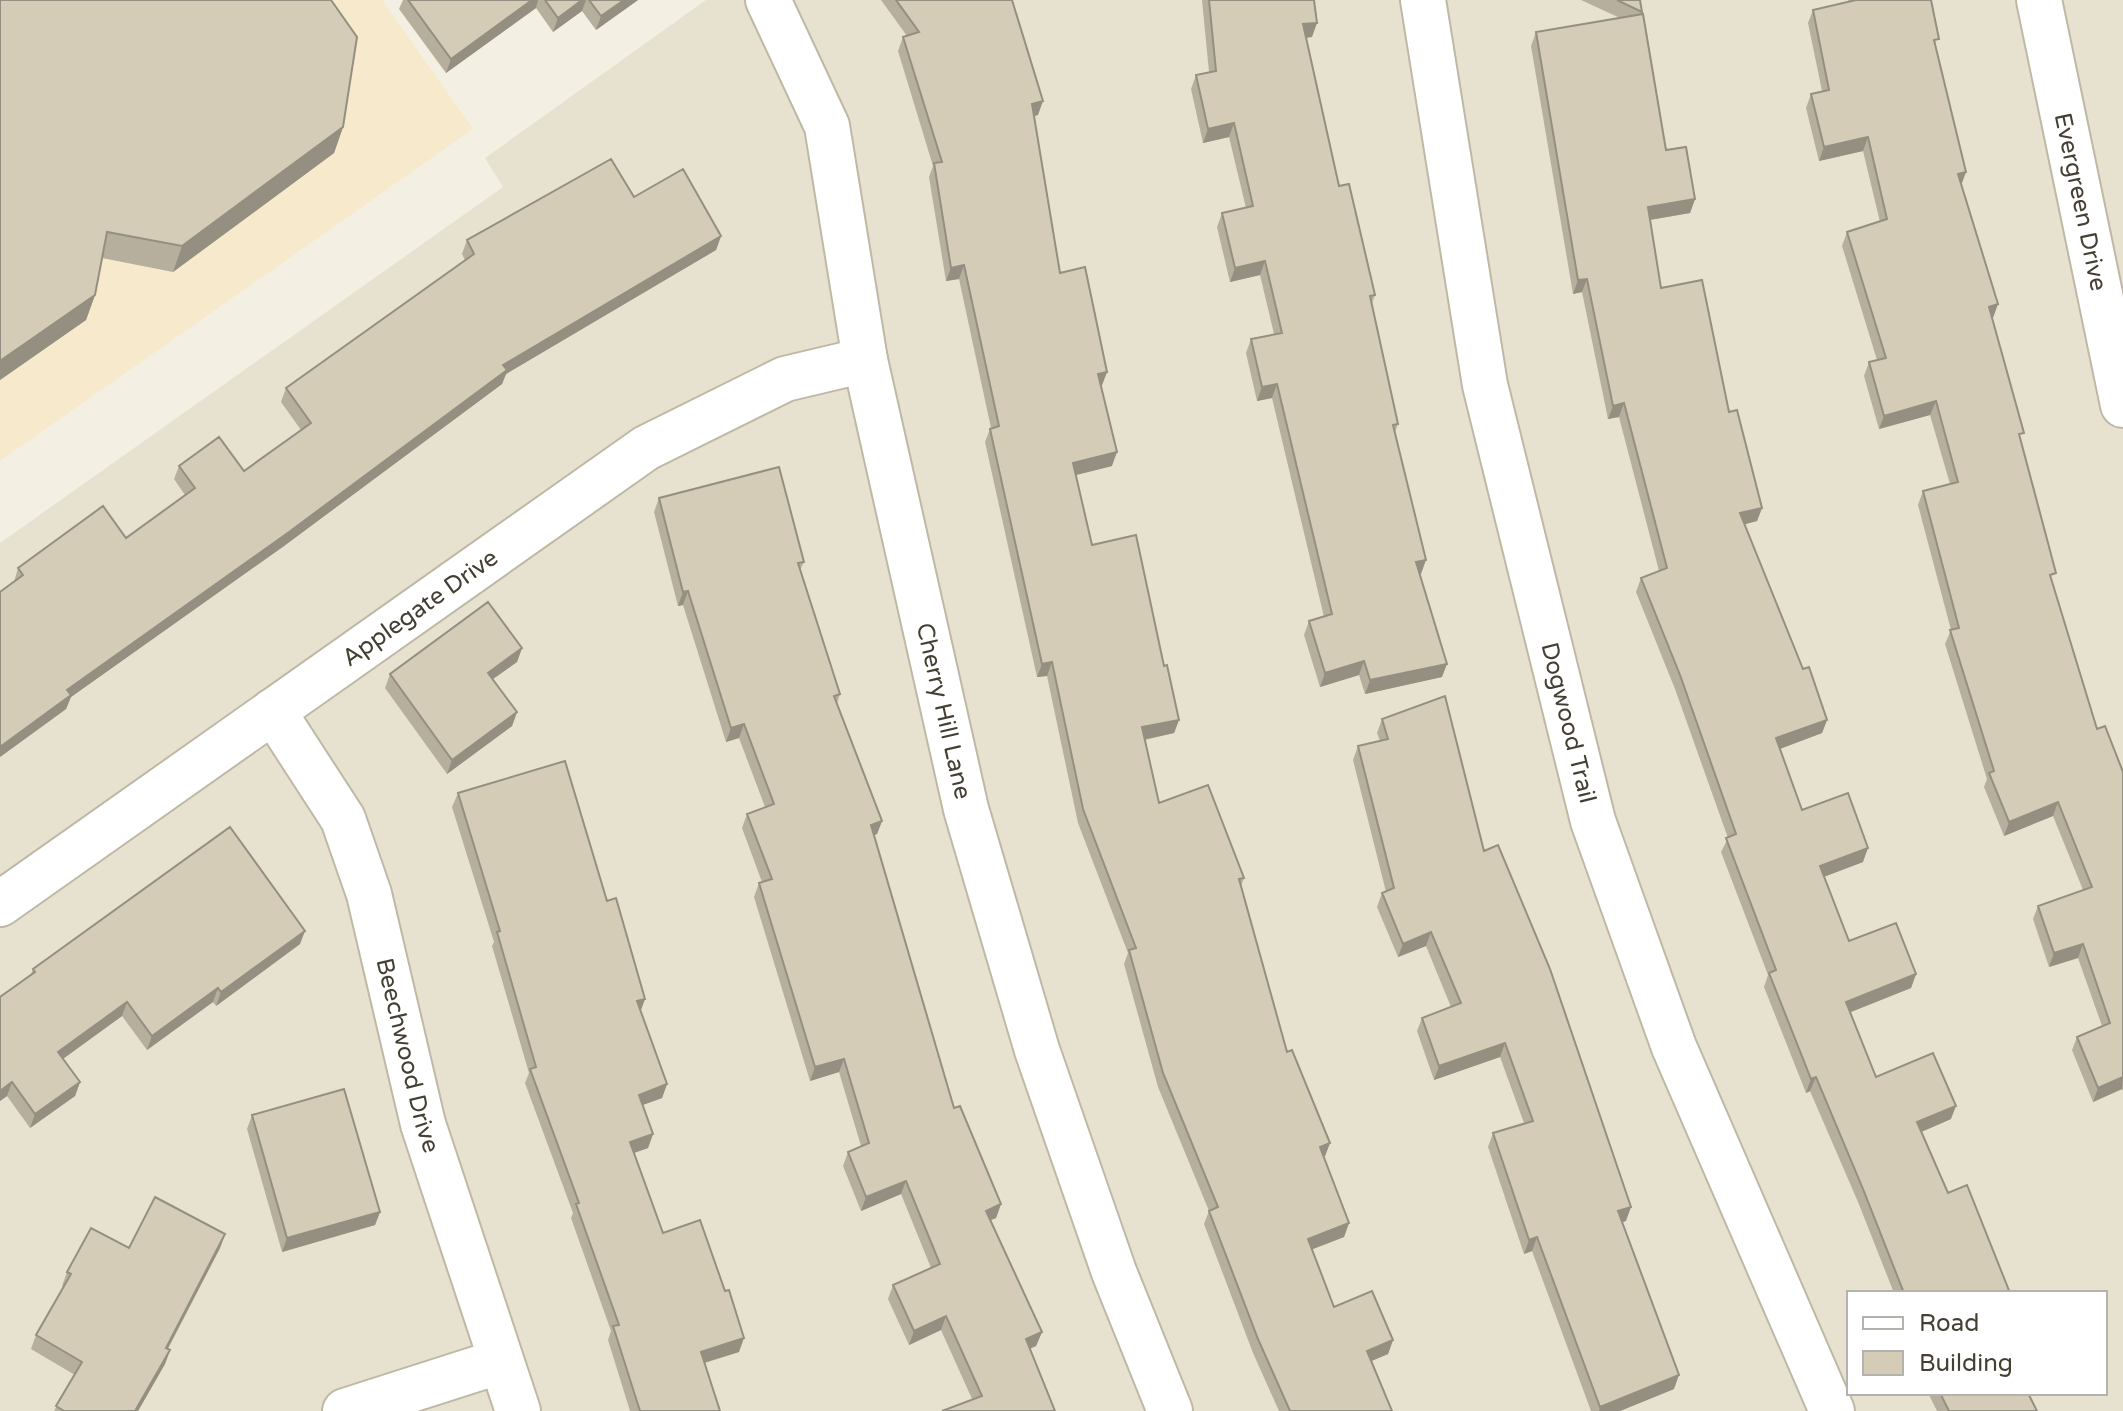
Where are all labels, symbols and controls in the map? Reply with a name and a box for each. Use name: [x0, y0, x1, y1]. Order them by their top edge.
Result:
street label: Evergreen Drive: [2048, 110, 2113, 293]
street label: Applegate Drive: [336, 543, 503, 672]
street label: Cherry Hill Lane: [910, 620, 978, 802]
street label: Dogwood Trail: [1535, 639, 1603, 806]
street label: Beechwood Drive: [370, 955, 446, 1156]
legend: [1847, 1291, 2107, 1395]
text: Road: [1919, 1309, 1979, 1338]
text: Building: [1919, 1349, 2013, 1378]

